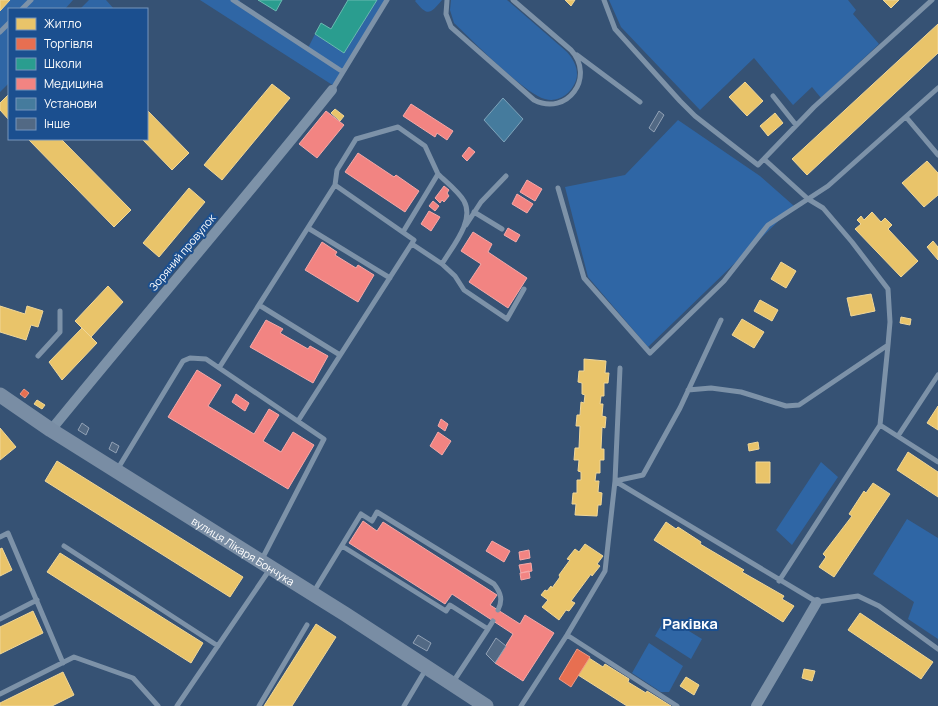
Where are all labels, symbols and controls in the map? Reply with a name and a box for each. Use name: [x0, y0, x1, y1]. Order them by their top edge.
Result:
legend: [8, 8, 148, 140]
text: Житло: [44, 15, 81, 32]
text: Торгівля: [44, 35, 93, 52]
text: Школи: [44, 55, 82, 72]
text: Медицина: [44, 75, 103, 92]
text: Установи: [44, 95, 97, 112]
text: Інше: [44, 115, 70, 132]
street label: Зоряний провулок: [145, 210, 219, 294]
street label: вулиця Лікаря Бончука: [189, 513, 298, 588]
district label: Раківка: [662, 613, 718, 634]

